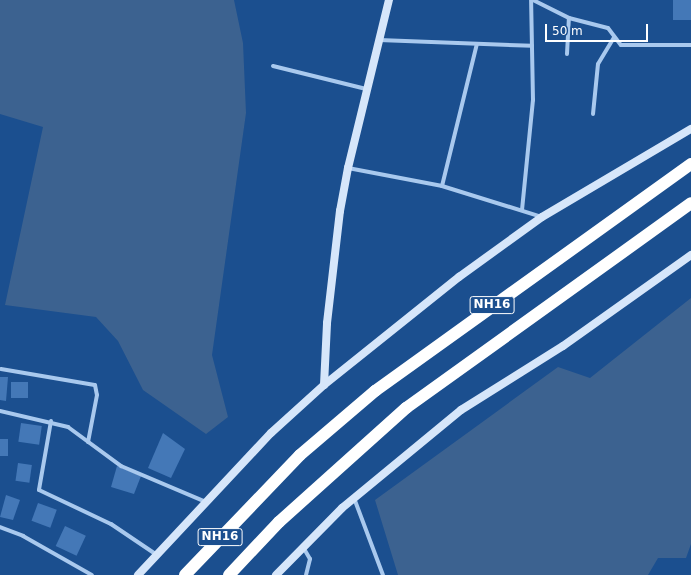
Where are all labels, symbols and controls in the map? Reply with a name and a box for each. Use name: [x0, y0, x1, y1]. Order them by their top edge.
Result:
scale bar: [547, 16, 650, 42]
text: 50 m: [552, 24, 583, 38]
road number: NH16: [469, 295, 515, 315]
road number: NH16: [197, 527, 243, 547]

